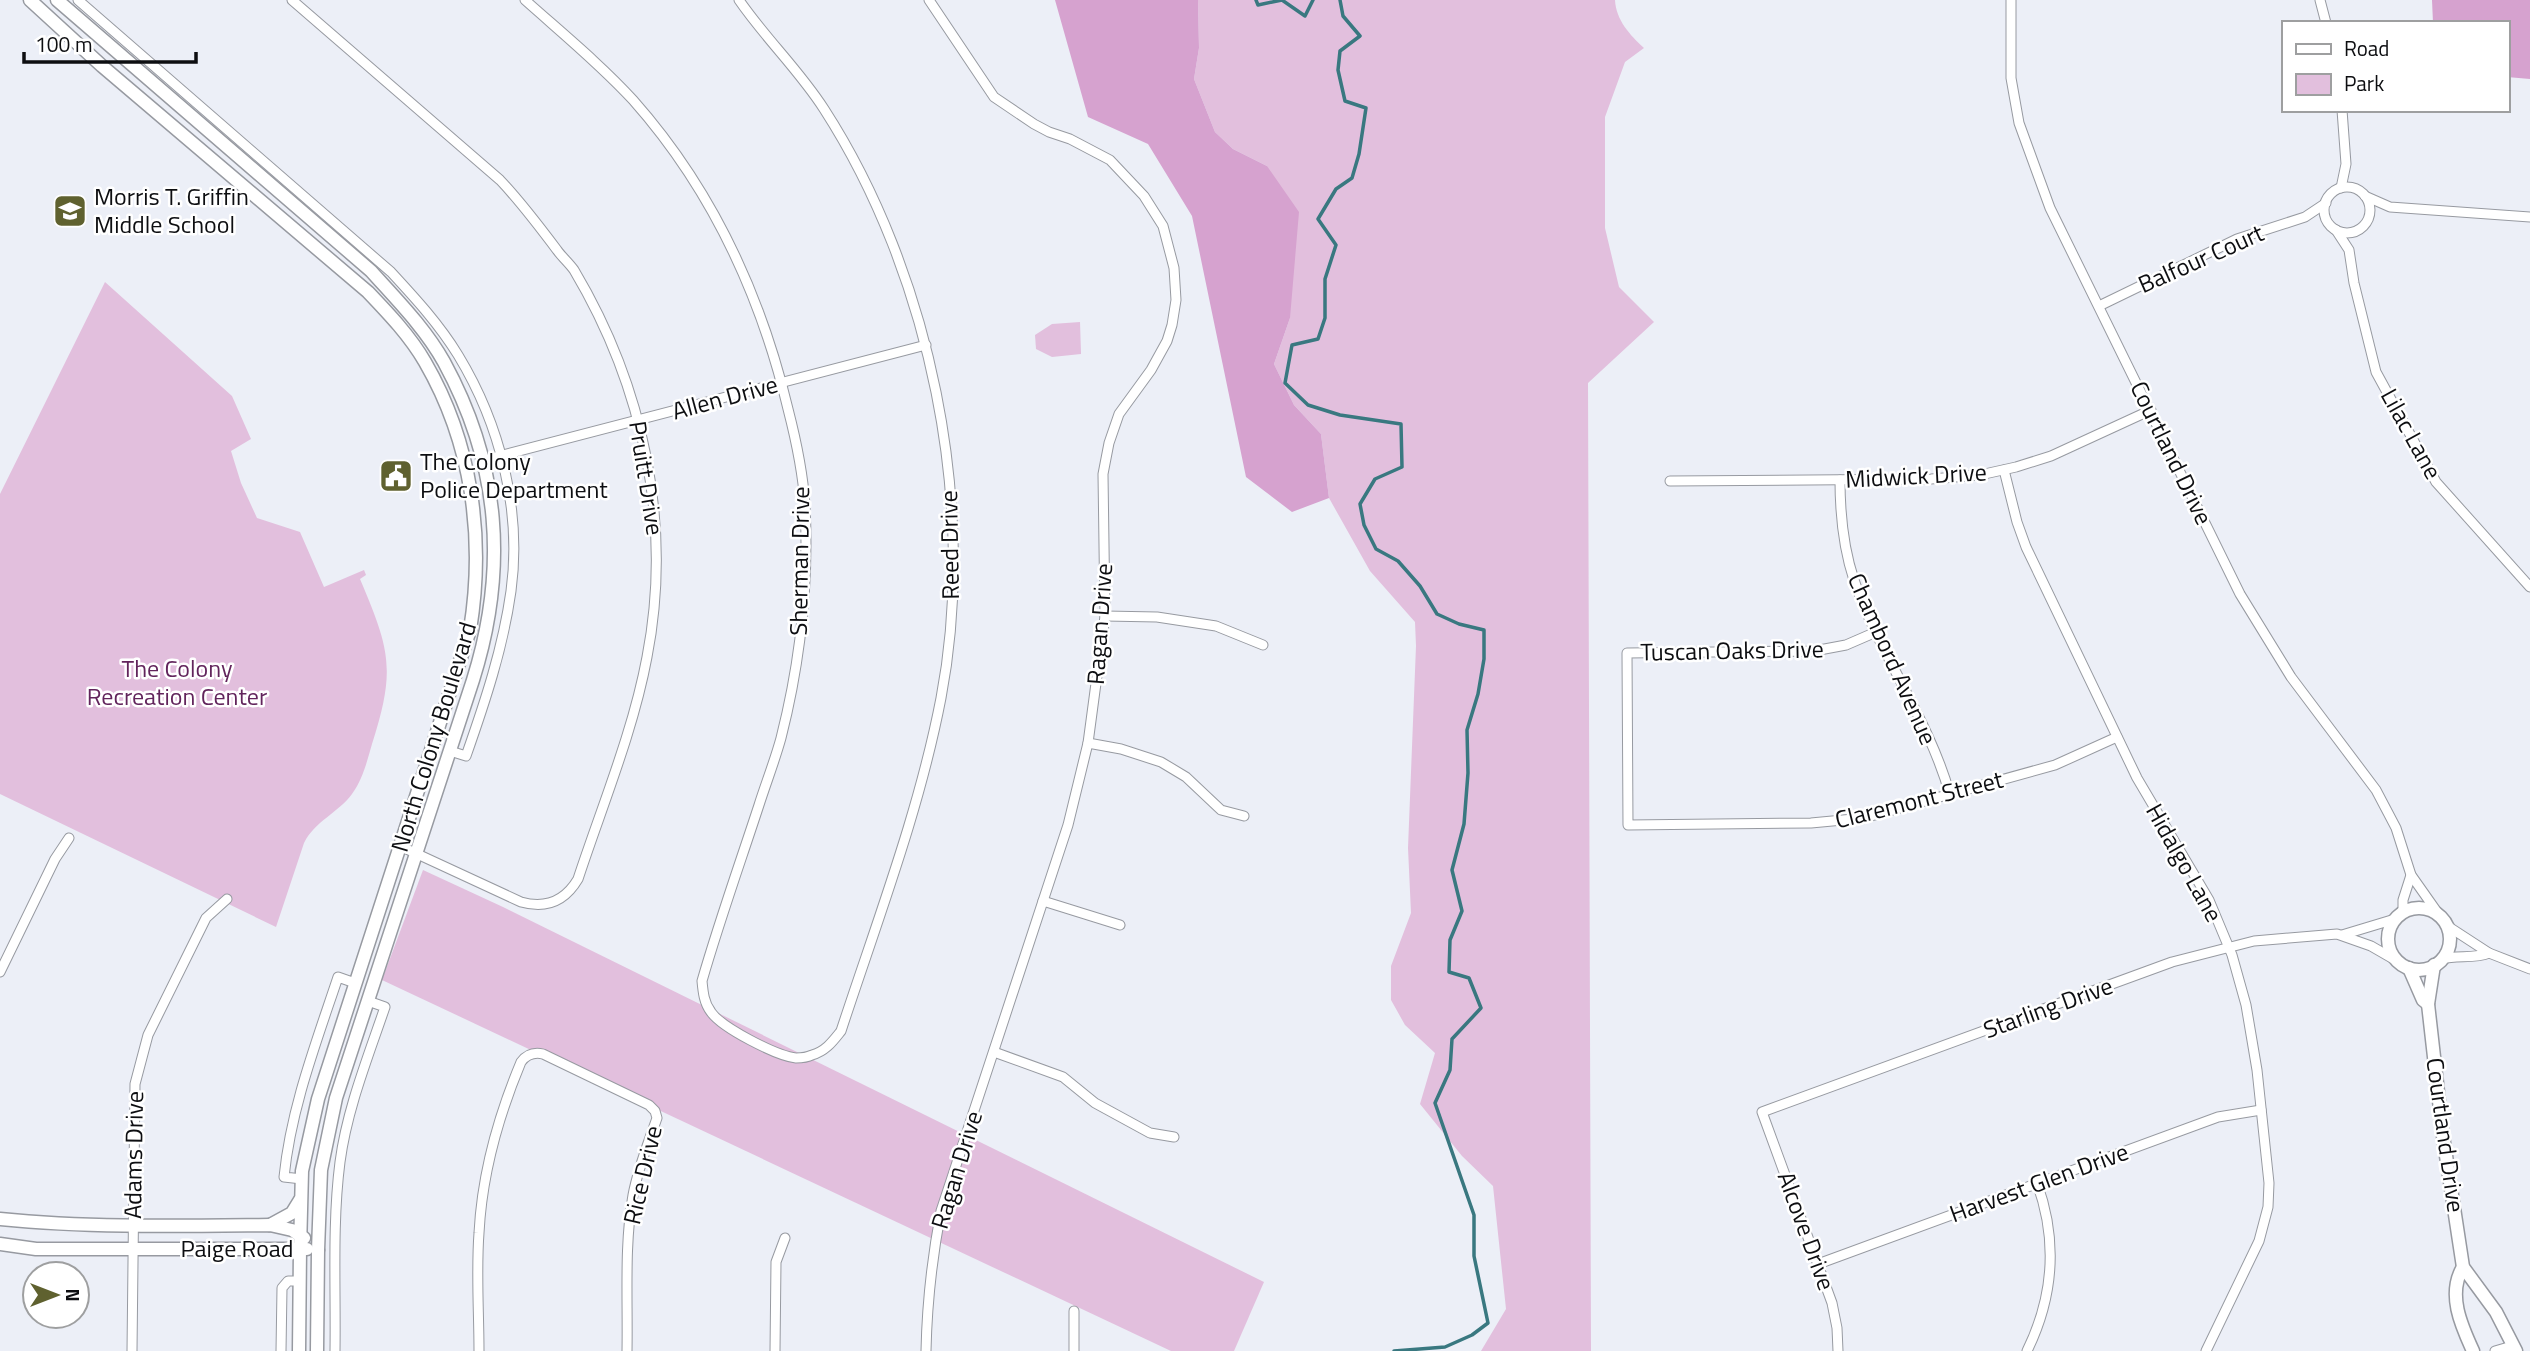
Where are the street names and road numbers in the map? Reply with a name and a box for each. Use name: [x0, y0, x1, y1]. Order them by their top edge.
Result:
street label: Balfour Court: [2132, 214, 2270, 302]
street label: Allen Drive: [668, 366, 782, 428]
street label: Courtland Drive: [2122, 375, 2222, 531]
street label: Lilac Lane: [2372, 382, 2452, 485]
street label: Pruitt Drive: [620, 418, 674, 538]
street label: Midwick Drive: [1844, 453, 1987, 497]
street label: Sherman Drive: [780, 486, 818, 636]
street label: Reed Drive: [930, 490, 968, 600]
street label: Ragan Drive: [1077, 562, 1121, 686]
street label: Chambord Avenue: [1839, 567, 1947, 750]
street label: North Colony Boulevard: [381, 617, 485, 856]
street label: Tuscan Oaks Drive: [1640, 630, 1824, 670]
street label: Claremont Street: [1831, 761, 2007, 837]
street label: Hidalgo Lane: [2137, 797, 2232, 928]
street label: Starling Drive: [1978, 967, 2117, 1047]
street label: Courtland Drive: [2417, 1055, 2475, 1215]
street label: Adams Drive: [114, 1091, 152, 1219]
street label: Ragan Drive: [921, 1106, 991, 1233]
street label: Rice Drive: [613, 1122, 671, 1228]
street label: Harvest Glen Drive: [1944, 1133, 2133, 1231]
street label: Alcove Drive: [1769, 1166, 1845, 1295]
street label: Paige Road: [180, 1230, 294, 1266]

